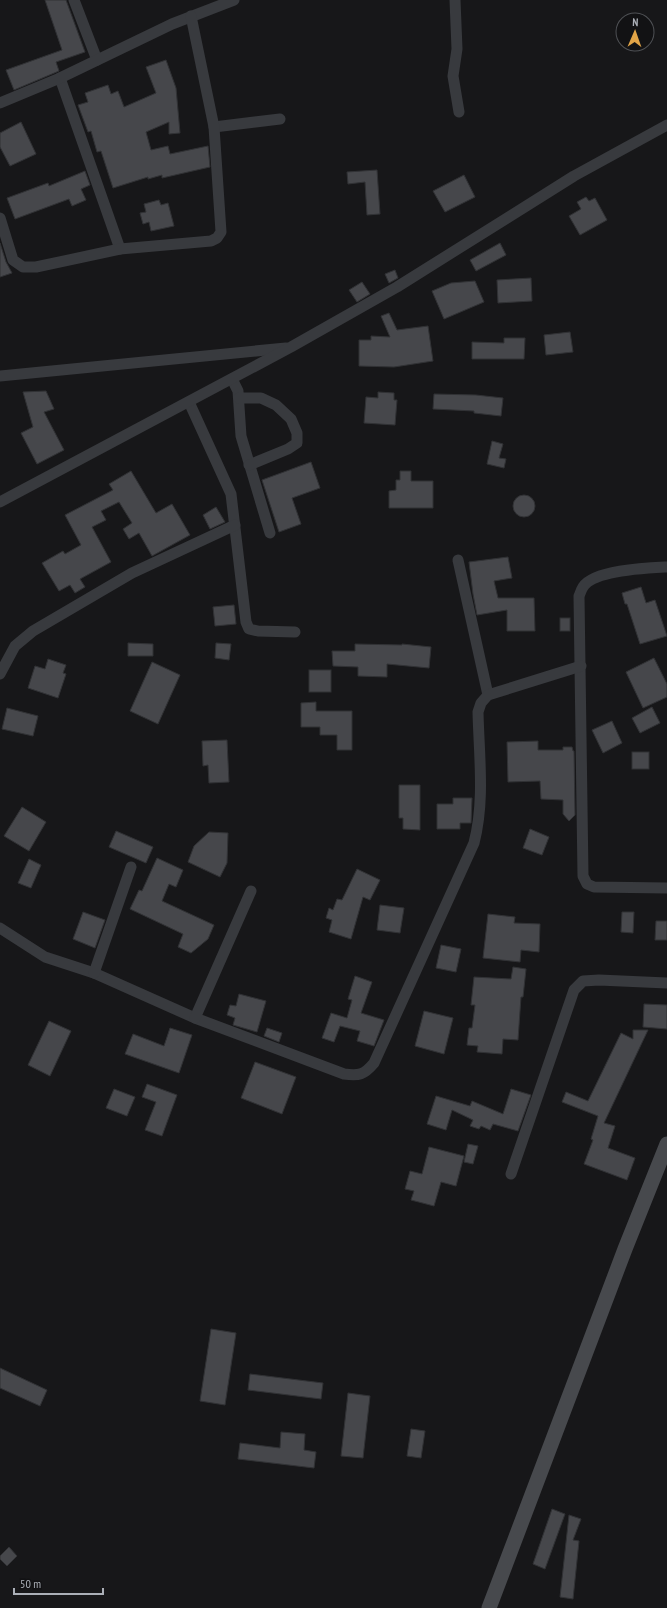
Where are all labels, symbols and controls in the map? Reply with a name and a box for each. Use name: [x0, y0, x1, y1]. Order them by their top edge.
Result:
north arrow: [615, 12, 655, 52]
text: N: [632, 15, 639, 29]
scale bar: [14, 1570, 103, 1596]
text: 50 m: [20, 1576, 41, 1591]

